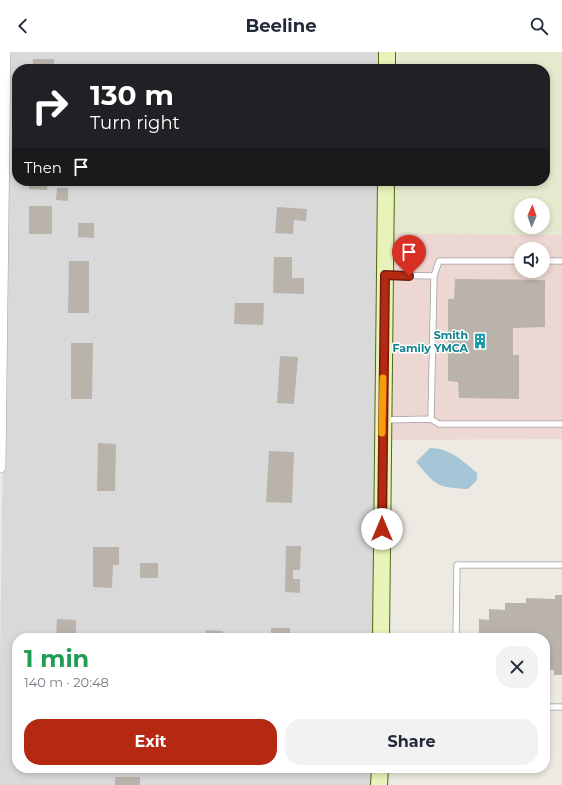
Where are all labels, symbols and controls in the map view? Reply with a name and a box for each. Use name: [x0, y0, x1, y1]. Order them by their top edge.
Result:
icon: back: [12, 15, 34, 37]
text: Beeline: [245, 15, 317, 37]
icon: search: [528, 15, 550, 37]
text: 130 m: [90, 78, 174, 112]
icon: right: [24, 80, 76, 132]
text: Turn right: [90, 112, 180, 134]
icon: arrive: [70, 156, 92, 178]
text: Then: [24, 158, 62, 177]
north arrow: [514, 198, 550, 234]
map controls: [514, 198, 550, 278]
pin: [392, 235, 426, 276]
icon: arrive: [398, 241, 420, 263]
button: sound: [514, 242, 550, 278]
place label: Smith Family YMCA: [392, 328, 469, 355]
building icon: Smith Family YMCA: [471, 332, 489, 350]
position arrow: [361, 508, 403, 550]
text: 1 min: [24, 644, 89, 673]
button: close: [496, 646, 538, 688]
text: 140 m · 20:48: [24, 674, 109, 690]
button: Exit: [24, 719, 277, 765]
button: Share: [285, 719, 538, 765]

